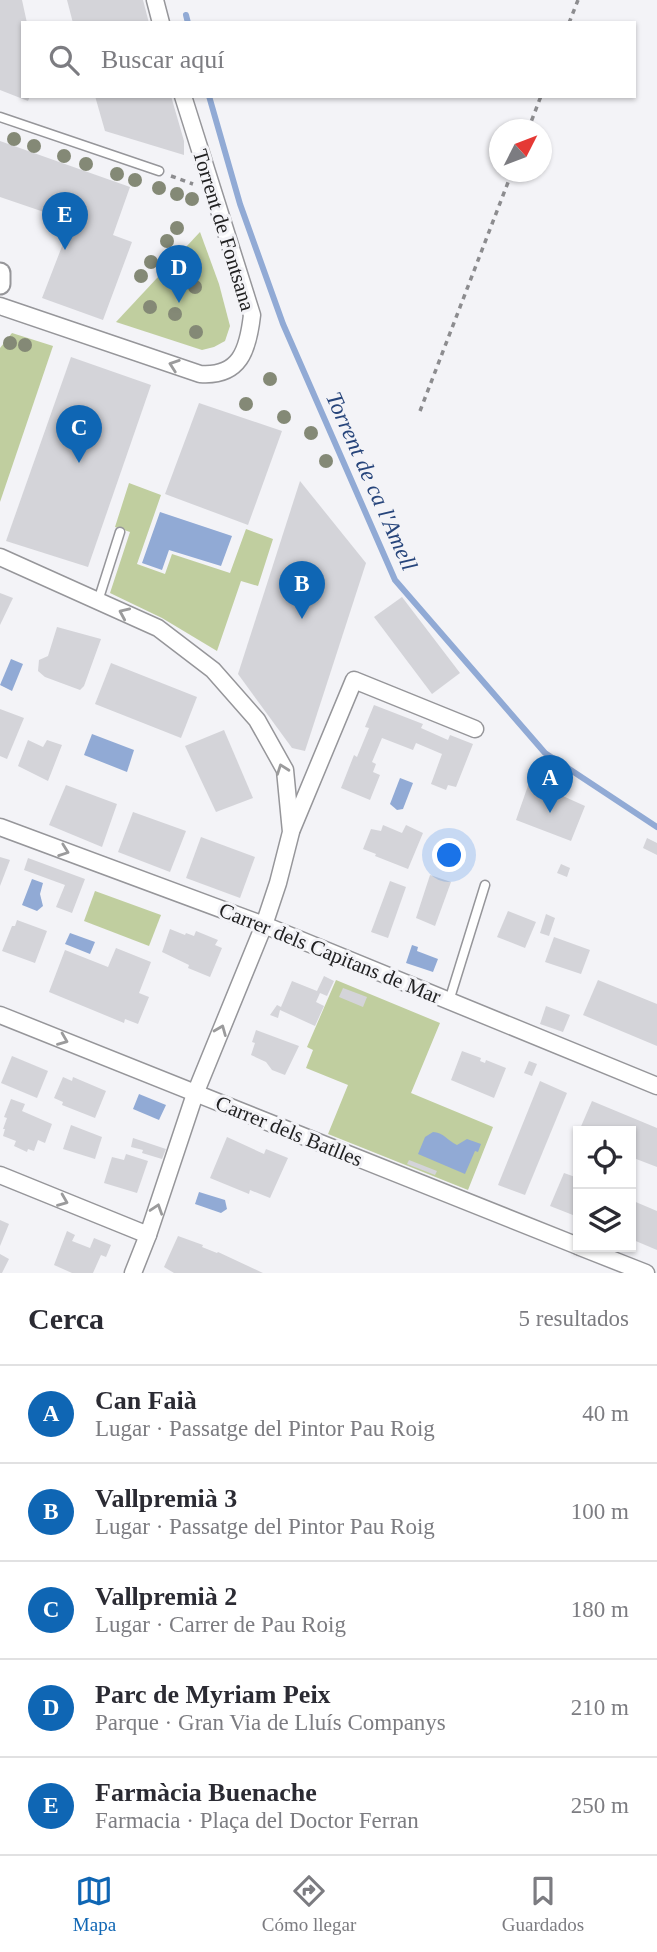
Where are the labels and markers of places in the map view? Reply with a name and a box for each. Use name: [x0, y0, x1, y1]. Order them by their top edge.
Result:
pin: E: [42, 192, 88, 250]
pin: D: [156, 245, 202, 303]
pin: C: [56, 405, 102, 463]
pin: B: [279, 561, 325, 619]
pin: A: [527, 755, 573, 813]

